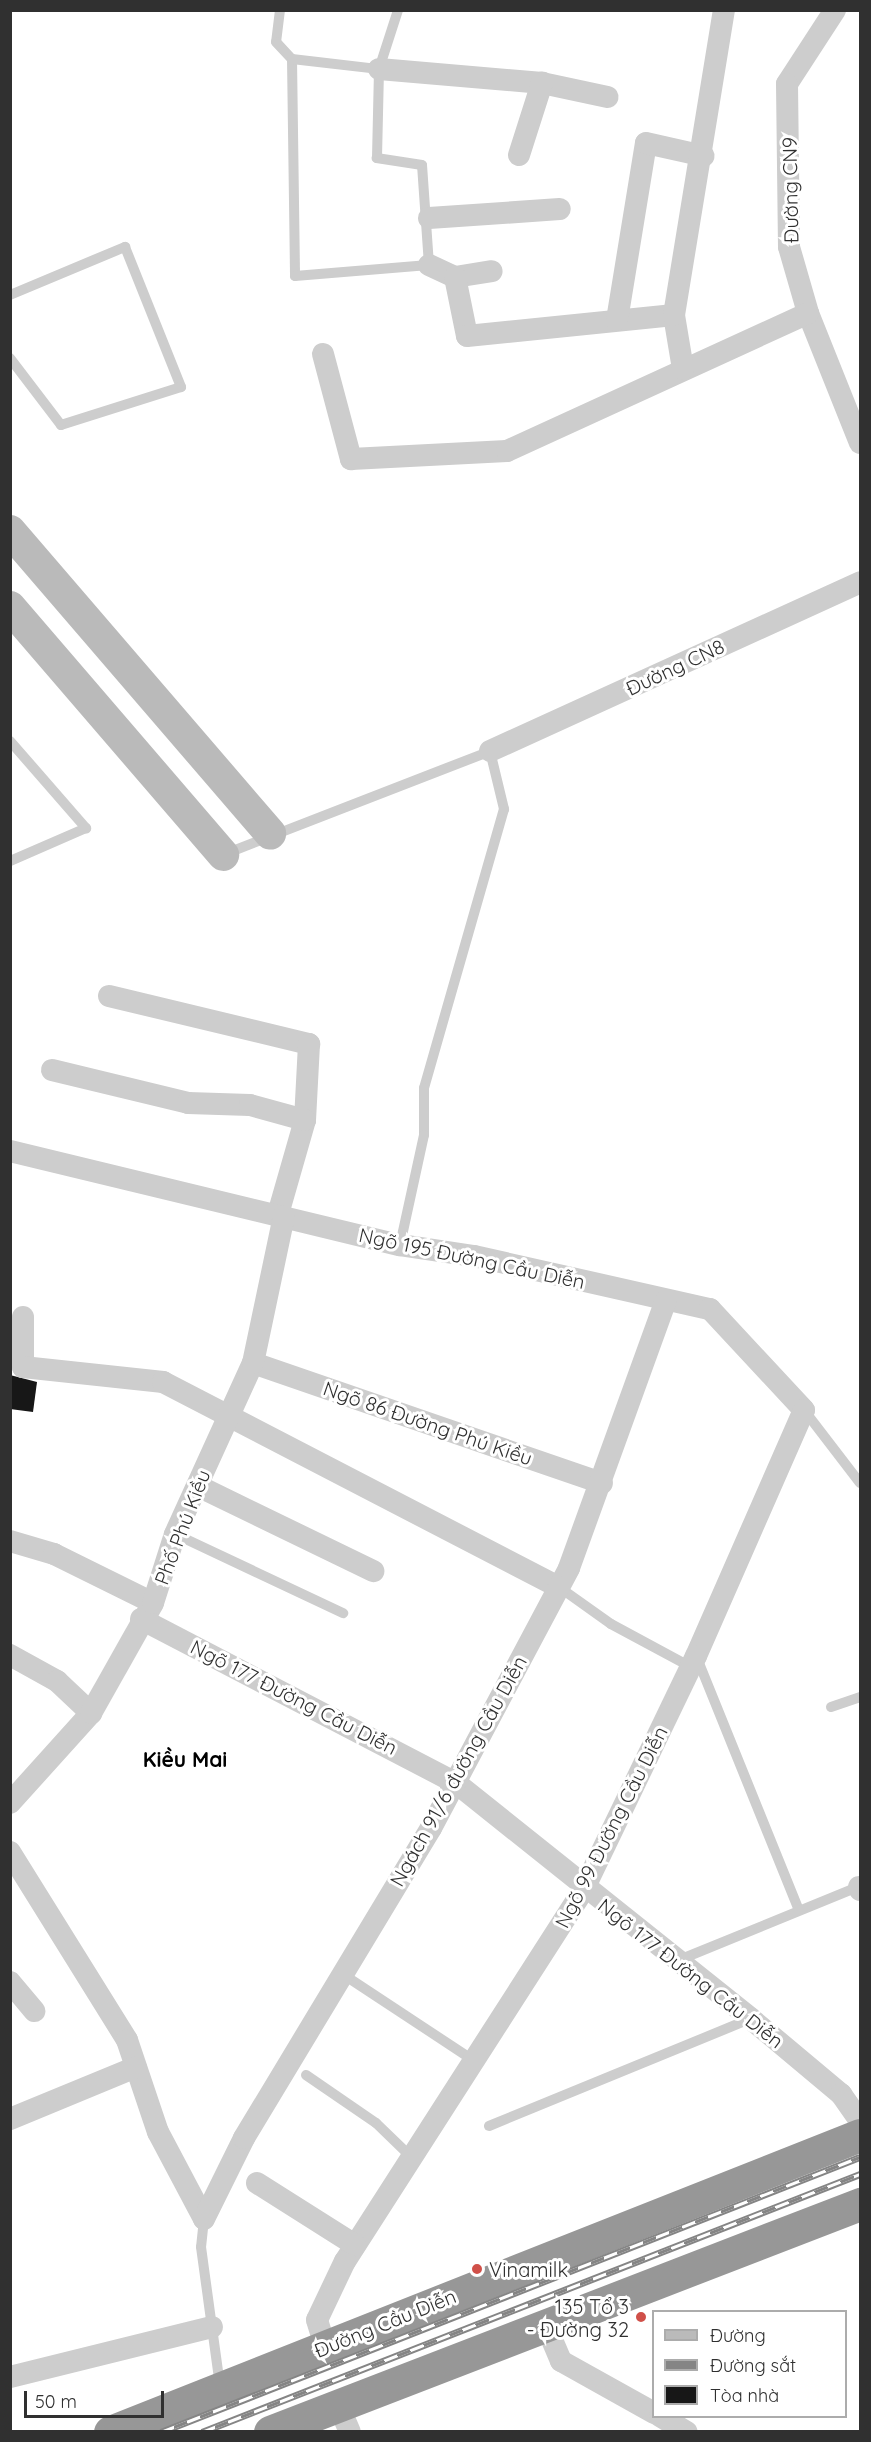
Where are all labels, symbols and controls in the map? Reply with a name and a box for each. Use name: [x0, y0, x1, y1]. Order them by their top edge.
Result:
street label: Đường CN9: [777, 137, 803, 243]
street label: Đường CN8: [622, 634, 728, 700]
street label: Ngõ 195 Đường Cầu Diễn: [357, 1222, 587, 1294]
street label: Ngõ 86 Đường Phú Kiều: [320, 1376, 536, 1470]
street label: Phố Phú Kiều: [149, 1466, 215, 1588]
street label: Ngõ 177 Đường Cầu Diễn: [187, 1634, 401, 1760]
street label: Ngách 91/6 đường Cầu Diễn: [384, 1651, 532, 1891]
street label: Ngõ 99 Đường Cầu Diễn: [550, 1722, 672, 1932]
district label: Kiều Mai: [143, 1746, 227, 1772]
street label: Ngõ 177 Đường Cầu Diễn: [594, 1893, 788, 2053]
place label: Vinamilk: [489, 2257, 568, 2281]
marker: Vinamilk: [470, 2262, 484, 2276]
street label: Đường Cầu Diễn: [311, 2284, 459, 2362]
place label: 135 Tổ 3 - Đường 32: [527, 2294, 629, 2341]
marker: 135 Tổ 3 - Đường 32: [634, 2310, 648, 2324]
legend: [652, 2310, 847, 2418]
text: Đường: [710, 2324, 766, 2347]
text: Đường sắt: [710, 2354, 796, 2377]
scale bar: [27, 2379, 166, 2417]
text: Tòa nhà: [710, 2384, 779, 2407]
text: 50 m: [35, 2390, 77, 2413]

